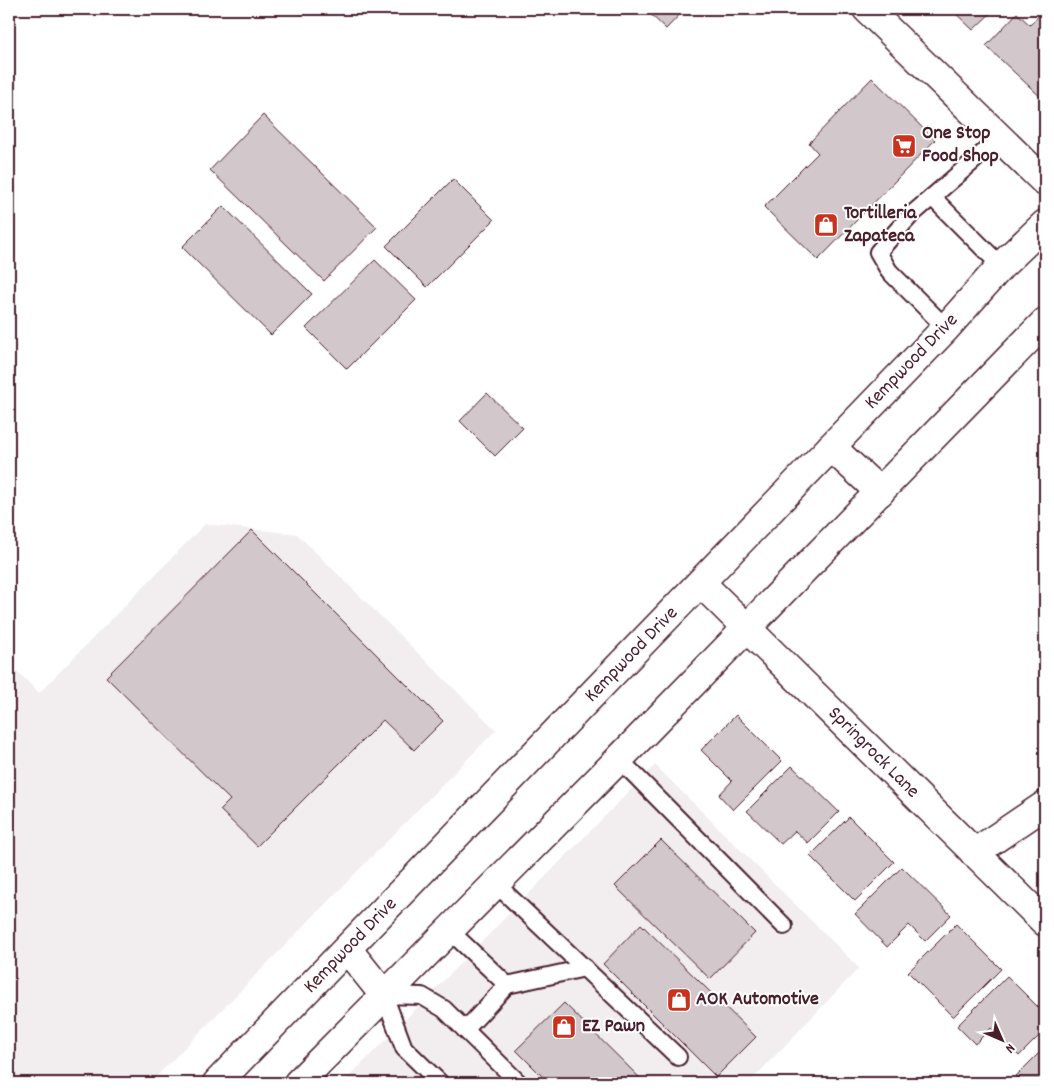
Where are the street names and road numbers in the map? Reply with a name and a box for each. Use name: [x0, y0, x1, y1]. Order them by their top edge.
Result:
street label: Kempwood Drive: [859, 307, 965, 416]
street label: Kempwood Drive: [579, 600, 685, 709]
street label: Springrock Lane: [821, 701, 925, 805]
street label: Kempwood Drive: [298, 891, 404, 1000]

